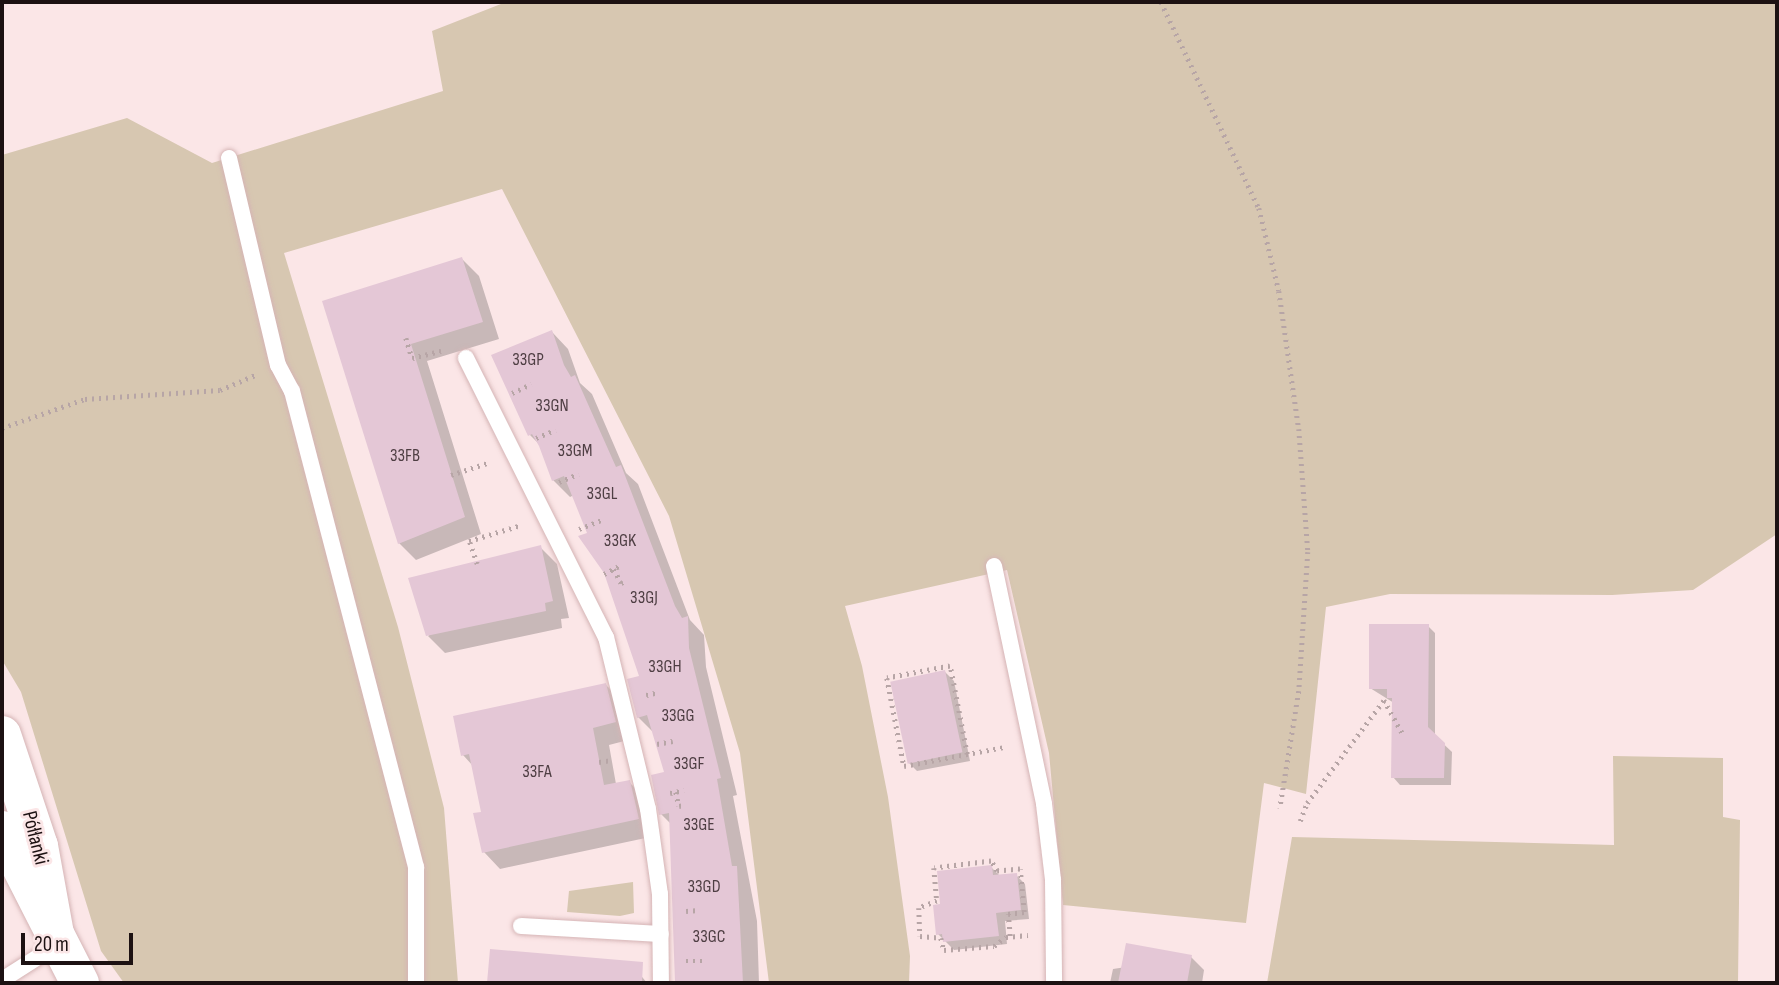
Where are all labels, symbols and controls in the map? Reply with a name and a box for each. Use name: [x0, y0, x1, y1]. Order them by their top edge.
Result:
house number: 33GP: [512, 349, 544, 371]
house number: 33GN: [535, 395, 569, 417]
house number: 33GM: [558, 440, 592, 462]
house number: 33FB: [390, 445, 420, 467]
house number: 33GL: [587, 483, 617, 505]
house number: 33GK: [604, 530, 636, 552]
house number: 33GJ: [630, 587, 658, 609]
house number: 33GH: [648, 656, 682, 678]
house number: 33GG: [661, 705, 695, 727]
house number: 33GF: [673, 753, 705, 775]
house number: 33FA: [522, 761, 552, 783]
street label: Półłanki: [16, 809, 54, 867]
house number: 33GE: [683, 814, 715, 836]
house number: 33GD: [688, 876, 720, 898]
scale bar: [24, 918, 136, 962]
house number: 33GC: [693, 926, 725, 948]
text: 20 m: [34, 932, 69, 957]

